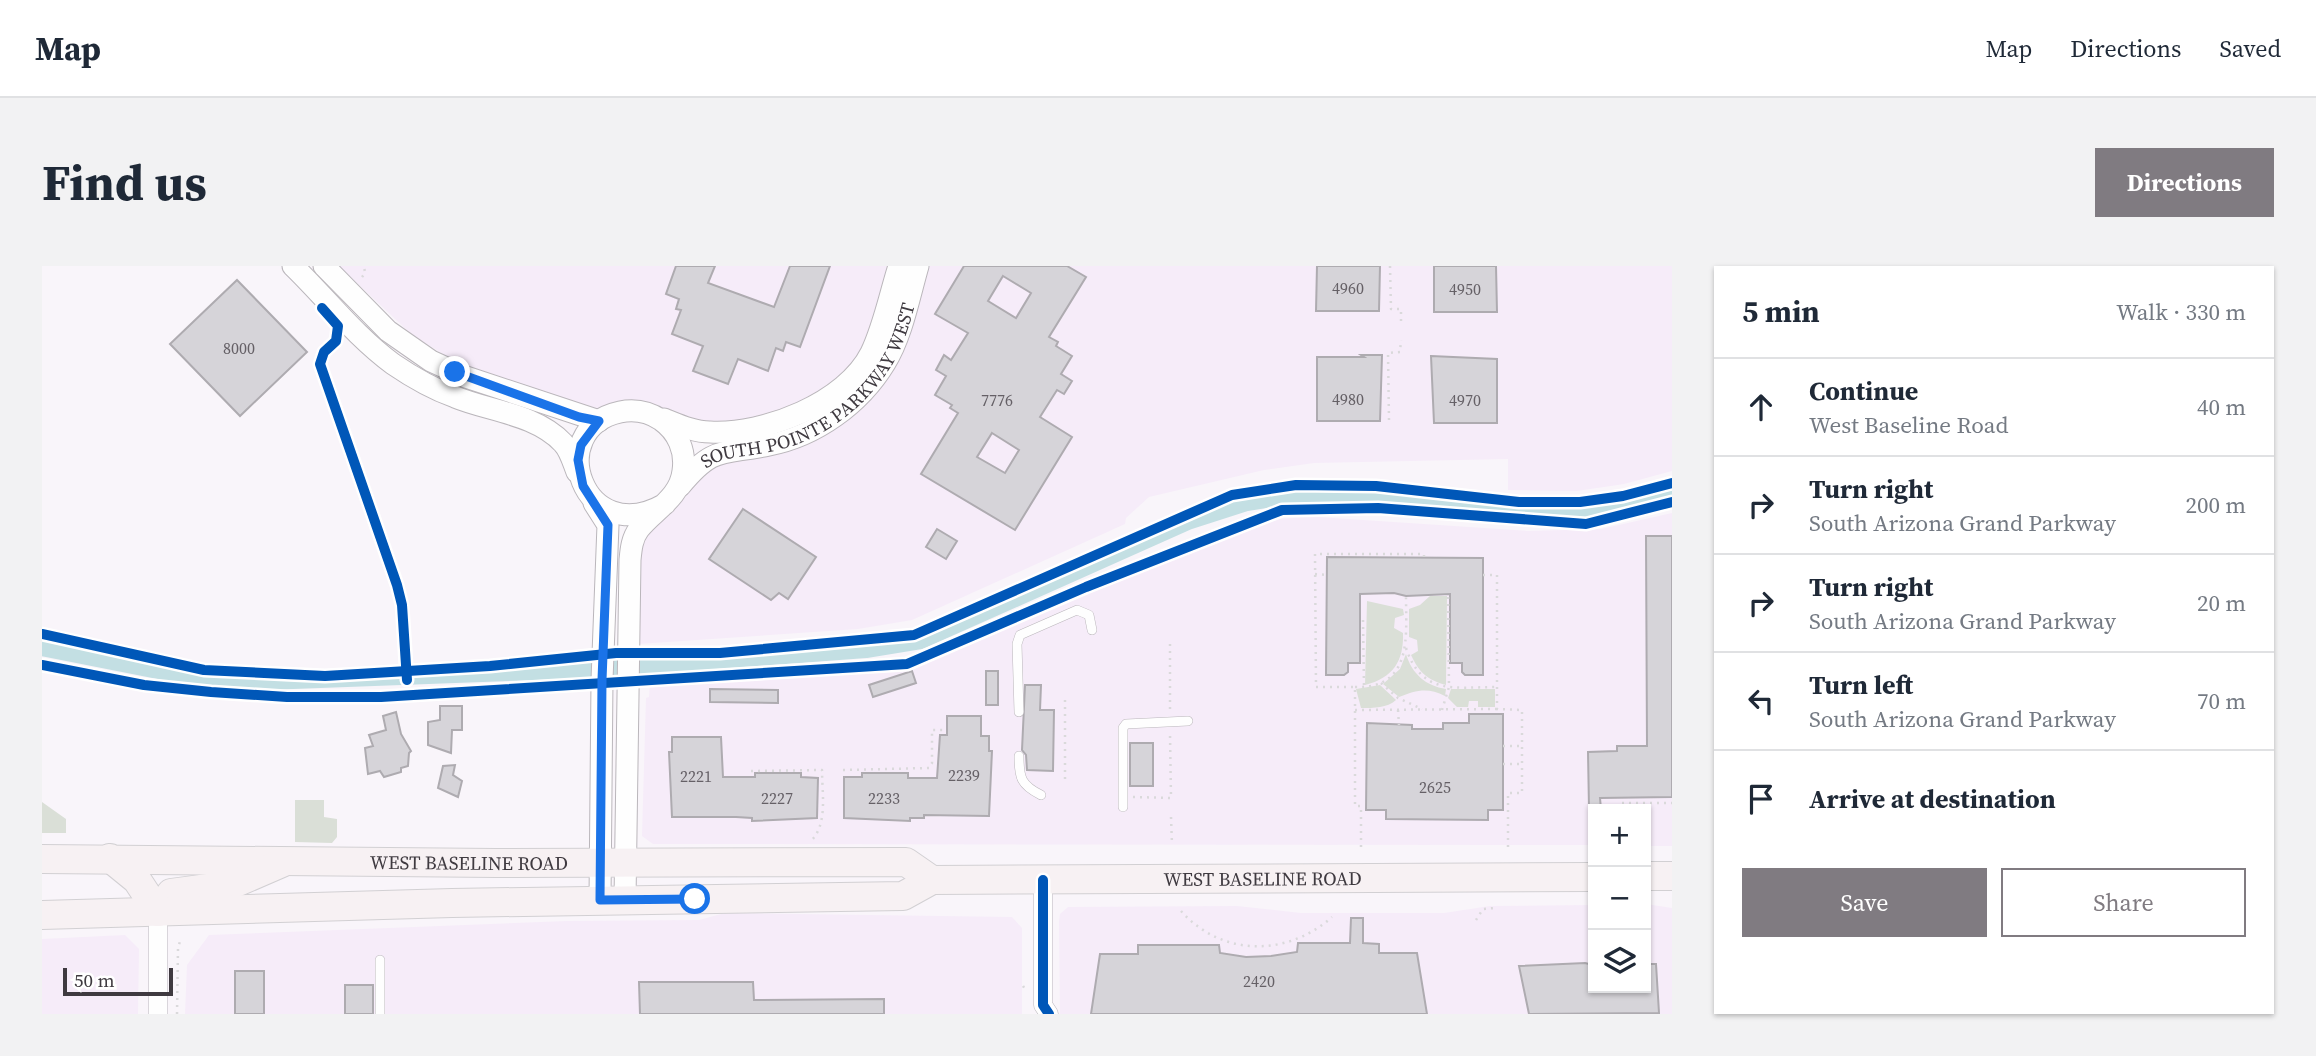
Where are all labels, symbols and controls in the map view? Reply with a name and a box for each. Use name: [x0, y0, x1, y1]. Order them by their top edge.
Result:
text: Map: [35, 26, 101, 71]
text: Map: [1985, 32, 2032, 65]
text: Directions: [2070, 32, 2181, 65]
text: Saved: [2219, 32, 2281, 65]
button: Directions: [2095, 148, 2274, 217]
text: Find us: [42, 149, 207, 216]
house number: 4960: [1332, 277, 1364, 299]
house number: 4950: [1449, 278, 1481, 300]
text: 5 min: [1742, 291, 1820, 332]
text: Walk · 330 m: [2116, 296, 2246, 328]
street label: SOUTH POINTE PARKWAY WEST: [695, 299, 921, 474]
house number: 8000: [223, 337, 255, 359]
route end: [439, 356, 470, 387]
text: Continue: [1809, 373, 1918, 409]
house number: 4980: [1332, 388, 1364, 410]
icon: ahead: [1742, 388, 1780, 426]
house number: 7776: [981, 389, 1013, 411]
house number: 4970: [1449, 389, 1481, 411]
text: 40 m: [2197, 391, 2246, 423]
text: West Baseline Road: [1809, 409, 2009, 441]
text: Turn right: [1809, 471, 1933, 507]
icon: right: [1742, 486, 1780, 524]
text: 200 m: [2185, 489, 2246, 521]
text: South Arizona Grand Parkway: [1809, 507, 2116, 539]
text: Turn right: [1809, 569, 1933, 605]
icon: right: [1742, 584, 1780, 622]
text: 20 m: [2197, 587, 2246, 619]
text: South Arizona Grand Parkway: [1809, 605, 2116, 637]
text: Turn left: [1809, 667, 1913, 703]
icon: left: [1742, 682, 1780, 720]
text: 70 m: [2197, 685, 2246, 717]
text: South Arizona Grand Parkway: [1809, 703, 2116, 735]
house number: 2239: [948, 764, 980, 786]
house number: 2221: [680, 765, 712, 787]
house number: 2625: [1419, 776, 1451, 798]
icon: arrive: [1742, 780, 1780, 818]
text: Arrive at destination: [1809, 781, 2056, 817]
house number: 2227: [761, 787, 793, 809]
house number: 2233: [868, 787, 900, 809]
map controls: [1588, 804, 1651, 993]
button: +: [1588, 804, 1651, 867]
street label: WEST BASELINE ROAD: [370, 849, 568, 876]
street label: WEST BASELINE ROAD: [1163, 865, 1362, 892]
button: −: [1588, 867, 1651, 930]
button: Save: [1742, 868, 1987, 937]
button: Share: [2001, 868, 2246, 937]
route start: [679, 883, 710, 914]
button: layers: [1588, 930, 1651, 993]
scale bar: [63, 965, 173, 997]
text: 50 m: [74, 967, 115, 993]
house number: 2420: [1243, 970, 1275, 992]

